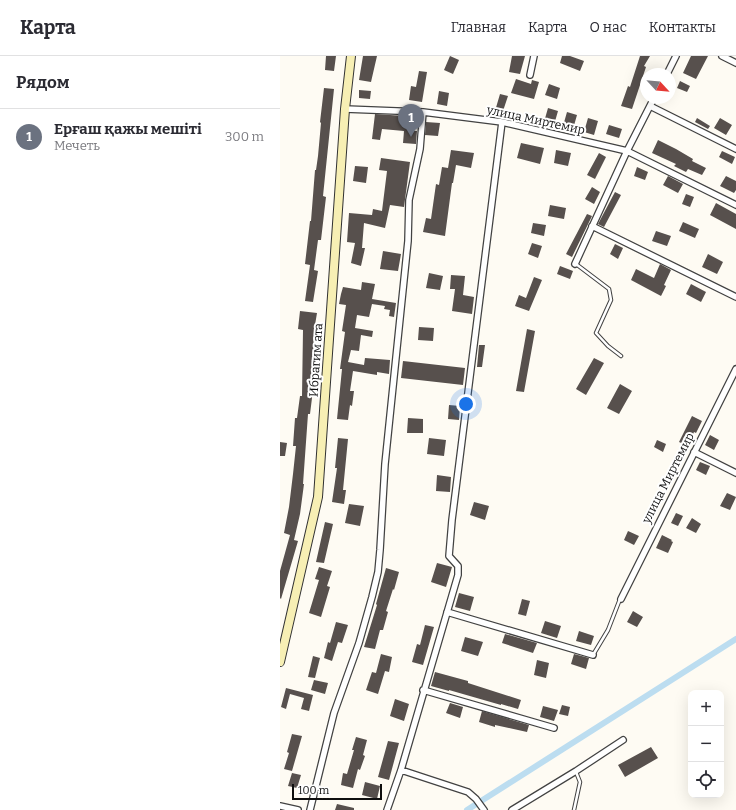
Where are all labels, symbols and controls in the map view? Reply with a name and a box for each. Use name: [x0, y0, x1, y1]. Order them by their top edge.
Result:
text: Карта: [20, 16, 76, 39]
text: Главная: [451, 19, 506, 36]
text: Карта: [528, 19, 567, 36]
text: О нас: [589, 19, 627, 36]
text: Контакты: [649, 19, 716, 36]
north arrow: [640, 68, 676, 104]
text: Рядом: [16, 72, 69, 93]
street label: улица Миртемир: [485, 103, 586, 137]
pin: 1: [398, 104, 424, 137]
text: Ерғаш қажы мешіті: [54, 120, 202, 138]
text: 1: [26, 129, 32, 144]
text: 300 m: [225, 129, 264, 144]
text: Мечеть: [54, 138, 100, 153]
street label: Ибрагим ата: [306, 322, 326, 397]
your location: [456, 394, 476, 414]
street label: улица Миртемир: [639, 430, 697, 527]
map controls: [688, 690, 724, 798]
button: +: [688, 690, 724, 726]
button: −: [688, 726, 724, 762]
button: locate: [688, 762, 724, 798]
scale bar: [292, 782, 382, 801]
text: 100 m: [298, 784, 329, 797]

